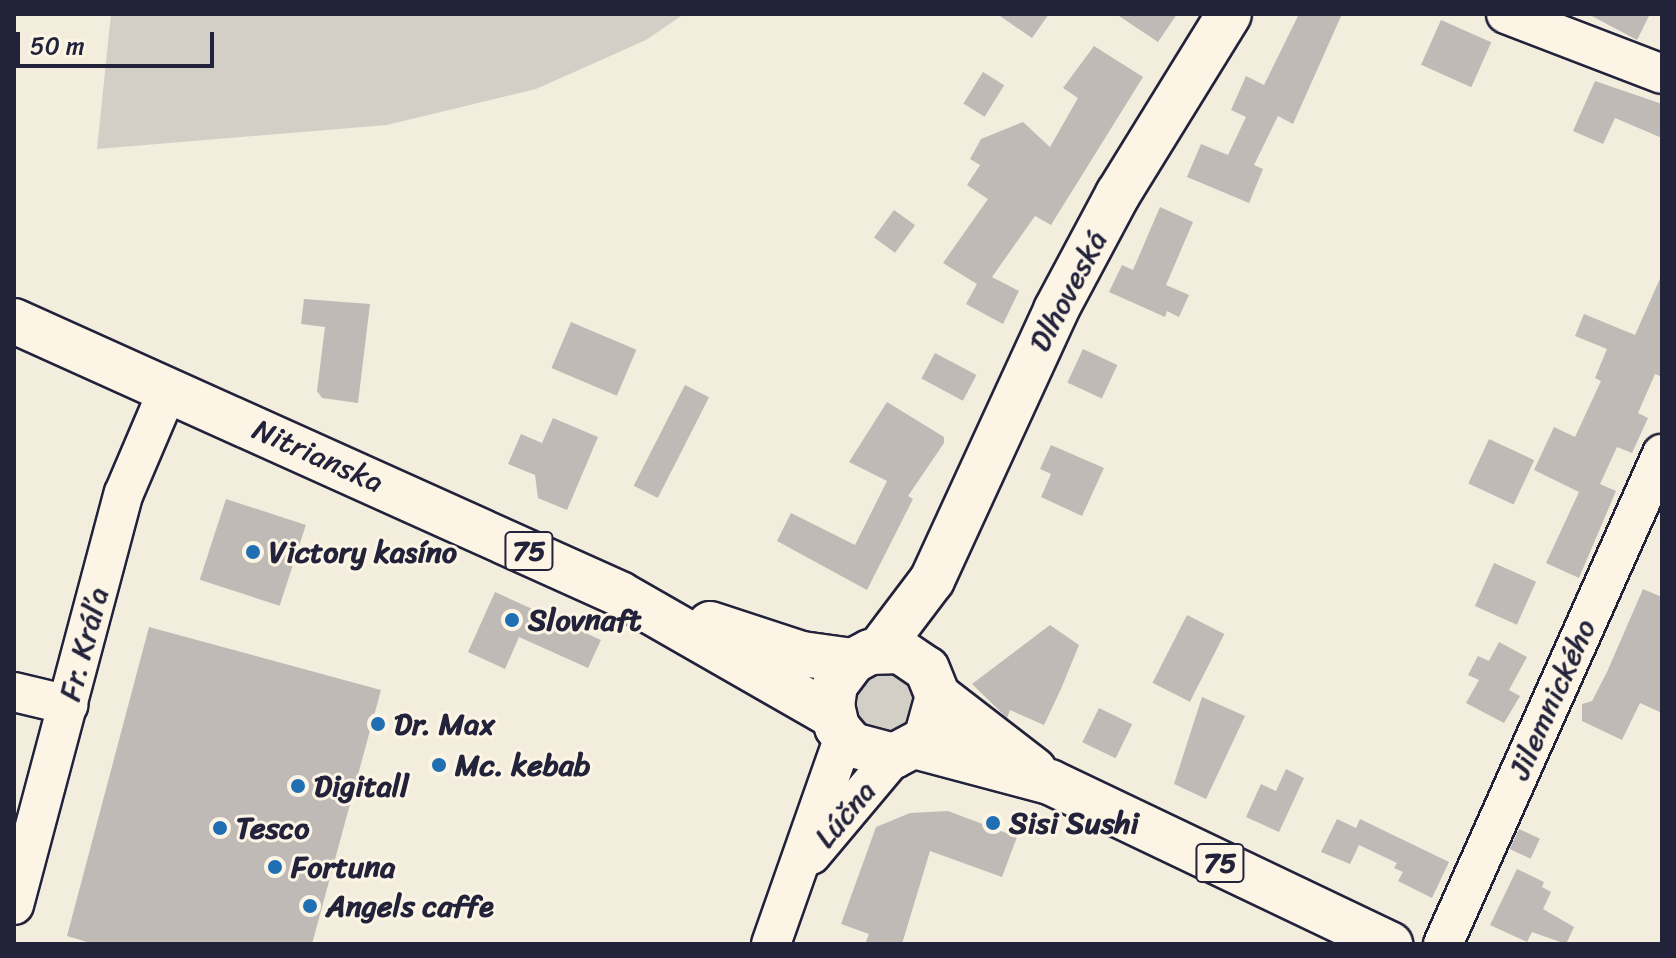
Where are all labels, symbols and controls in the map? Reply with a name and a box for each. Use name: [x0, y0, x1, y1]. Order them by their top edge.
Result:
scale bar: [20, 16, 218, 66]
text: 50 m: [30, 25, 85, 67]
street label: Dlhoveská: [1021, 224, 1115, 358]
street label: Nitrianska: [247, 411, 389, 501]
road number: 75: [503, 527, 555, 575]
place label: Victory kasíno: [269, 534, 459, 570]
marker: Victory kasíno: [244, 543, 262, 561]
street label: Fr. Kráľa: [52, 583, 116, 705]
place label: Slovnaft: [528, 602, 641, 638]
marker: Slovnaft: [503, 611, 521, 629]
street label: Jilemnického: [1501, 613, 1603, 785]
place label: Dr. Max: [394, 706, 494, 742]
marker: Dr. Max: [369, 715, 387, 733]
place label: Mc. kebab: [455, 747, 590, 783]
marker: Mc. kebab: [430, 756, 448, 774]
place label: Digitall: [314, 768, 409, 804]
street label: Lúčna: [807, 773, 883, 855]
marker: Digitall: [289, 777, 307, 795]
place label: Sisi Sushi: [1009, 805, 1139, 841]
place label: Tesco: [236, 810, 309, 846]
marker: Sisi Sushi: [984, 814, 1002, 832]
marker: Tesco: [211, 819, 229, 837]
road number: 75: [1194, 839, 1246, 887]
place label: Fortuna: [291, 849, 395, 885]
marker: Fortuna: [266, 858, 284, 876]
place label: Angels caffe: [326, 888, 495, 924]
marker: Angels caffe: [301, 897, 319, 915]

